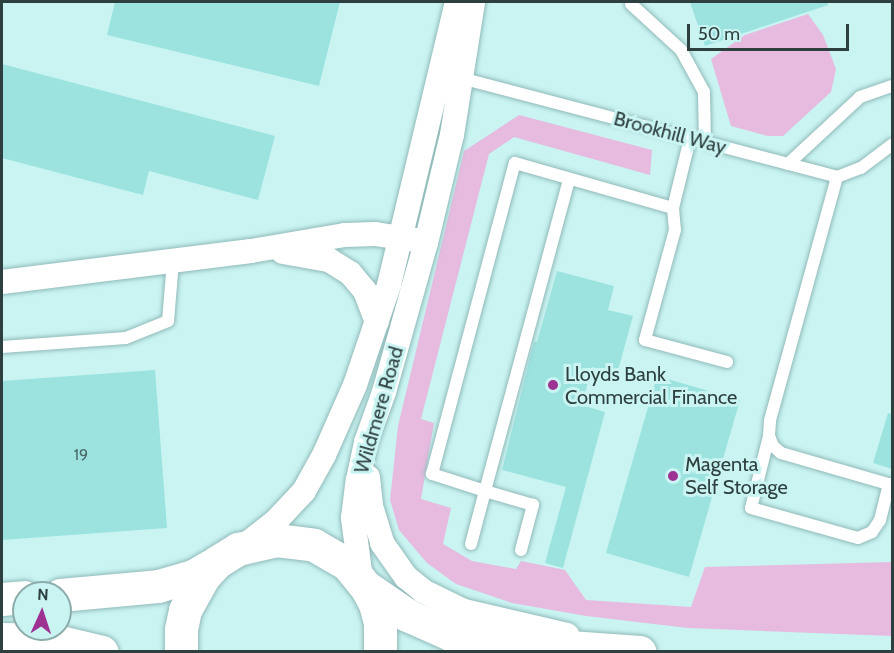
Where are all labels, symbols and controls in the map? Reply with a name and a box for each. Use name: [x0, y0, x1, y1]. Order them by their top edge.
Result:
scale bar: [690, 12, 852, 50]
text: 50 m: [698, 23, 740, 45]
street label: Brookhill Way: [611, 106, 729, 160]
street label: Wildmere Road: [349, 344, 409, 476]
place label: Lloyds Bank Commercial Finance: [565, 362, 737, 409]
marker: Lloyds Bank Commercial Finance: [546, 378, 560, 392]
house number: 19: [74, 445, 88, 465]
place label: Magenta Self Storage: [685, 452, 788, 499]
marker: Magenta Self Storage: [666, 469, 680, 483]
north arrow: [12, 581, 72, 641]
text: N: [37, 585, 49, 604]

